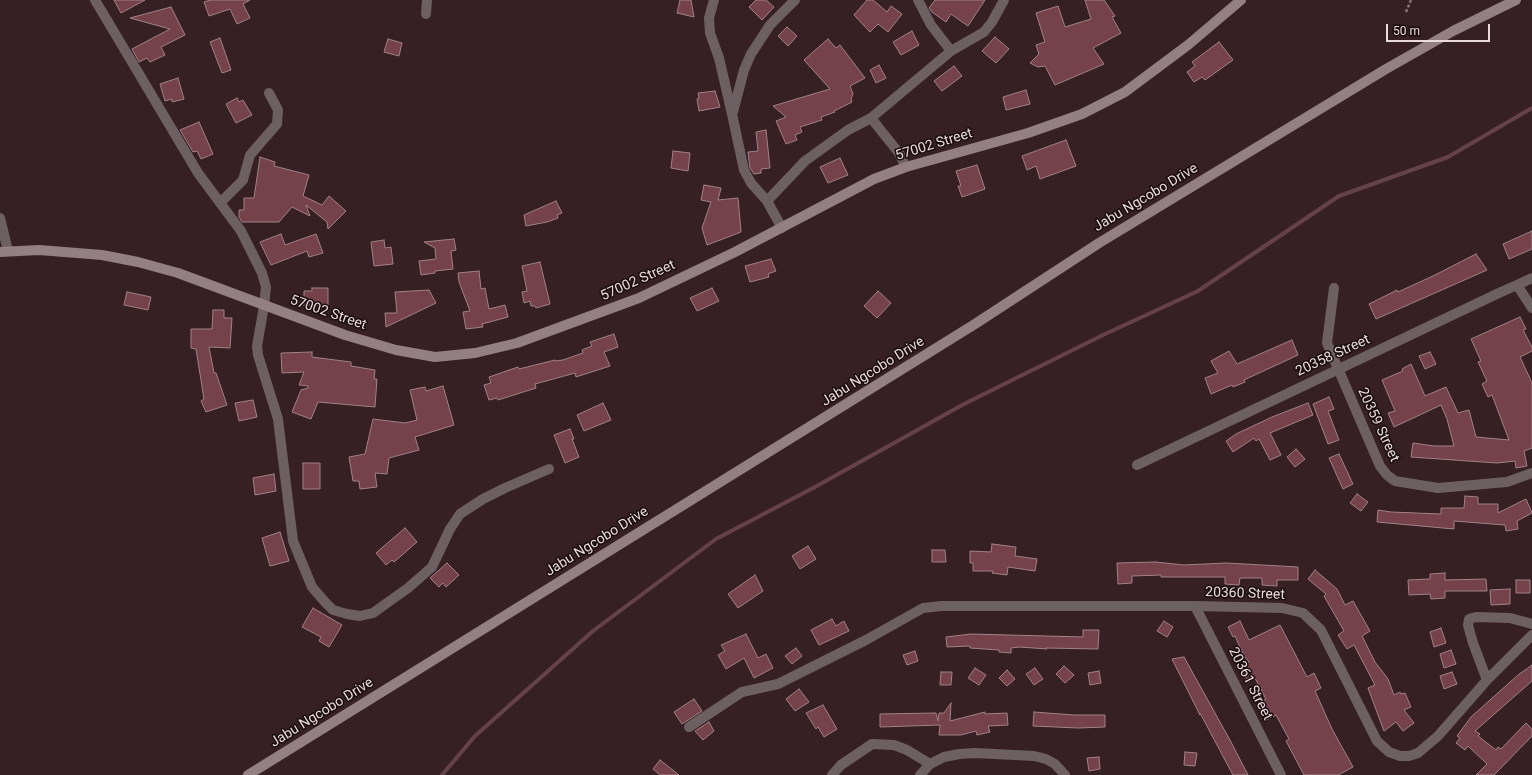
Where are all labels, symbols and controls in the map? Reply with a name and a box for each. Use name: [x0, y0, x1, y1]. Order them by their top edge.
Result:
scale bar: [1388, 16, 1492, 42]
text: 50 m: [1393, 24, 1420, 38]
street label: 57002 Street: [893, 125, 975, 165]
street label: Jabu Ngcobo Drive: [1091, 160, 1201, 236]
street label: 57002 Street: [598, 257, 678, 305]
street label: 57002 Street: [288, 292, 368, 334]
street label: 20358 Street: [1293, 332, 1373, 380]
street label: Jabu Ngcobo Drive: [818, 334, 928, 410]
street label: 20359 Street: [1354, 385, 1402, 465]
street label: Jabu Ngcobo Drive: [542, 504, 652, 580]
street label: 20360 Street: [1205, 584, 1285, 604]
street label: 20361 Street: [1224, 645, 1276, 723]
street label: Jabu Ngcobo Drive: [267, 675, 377, 751]

